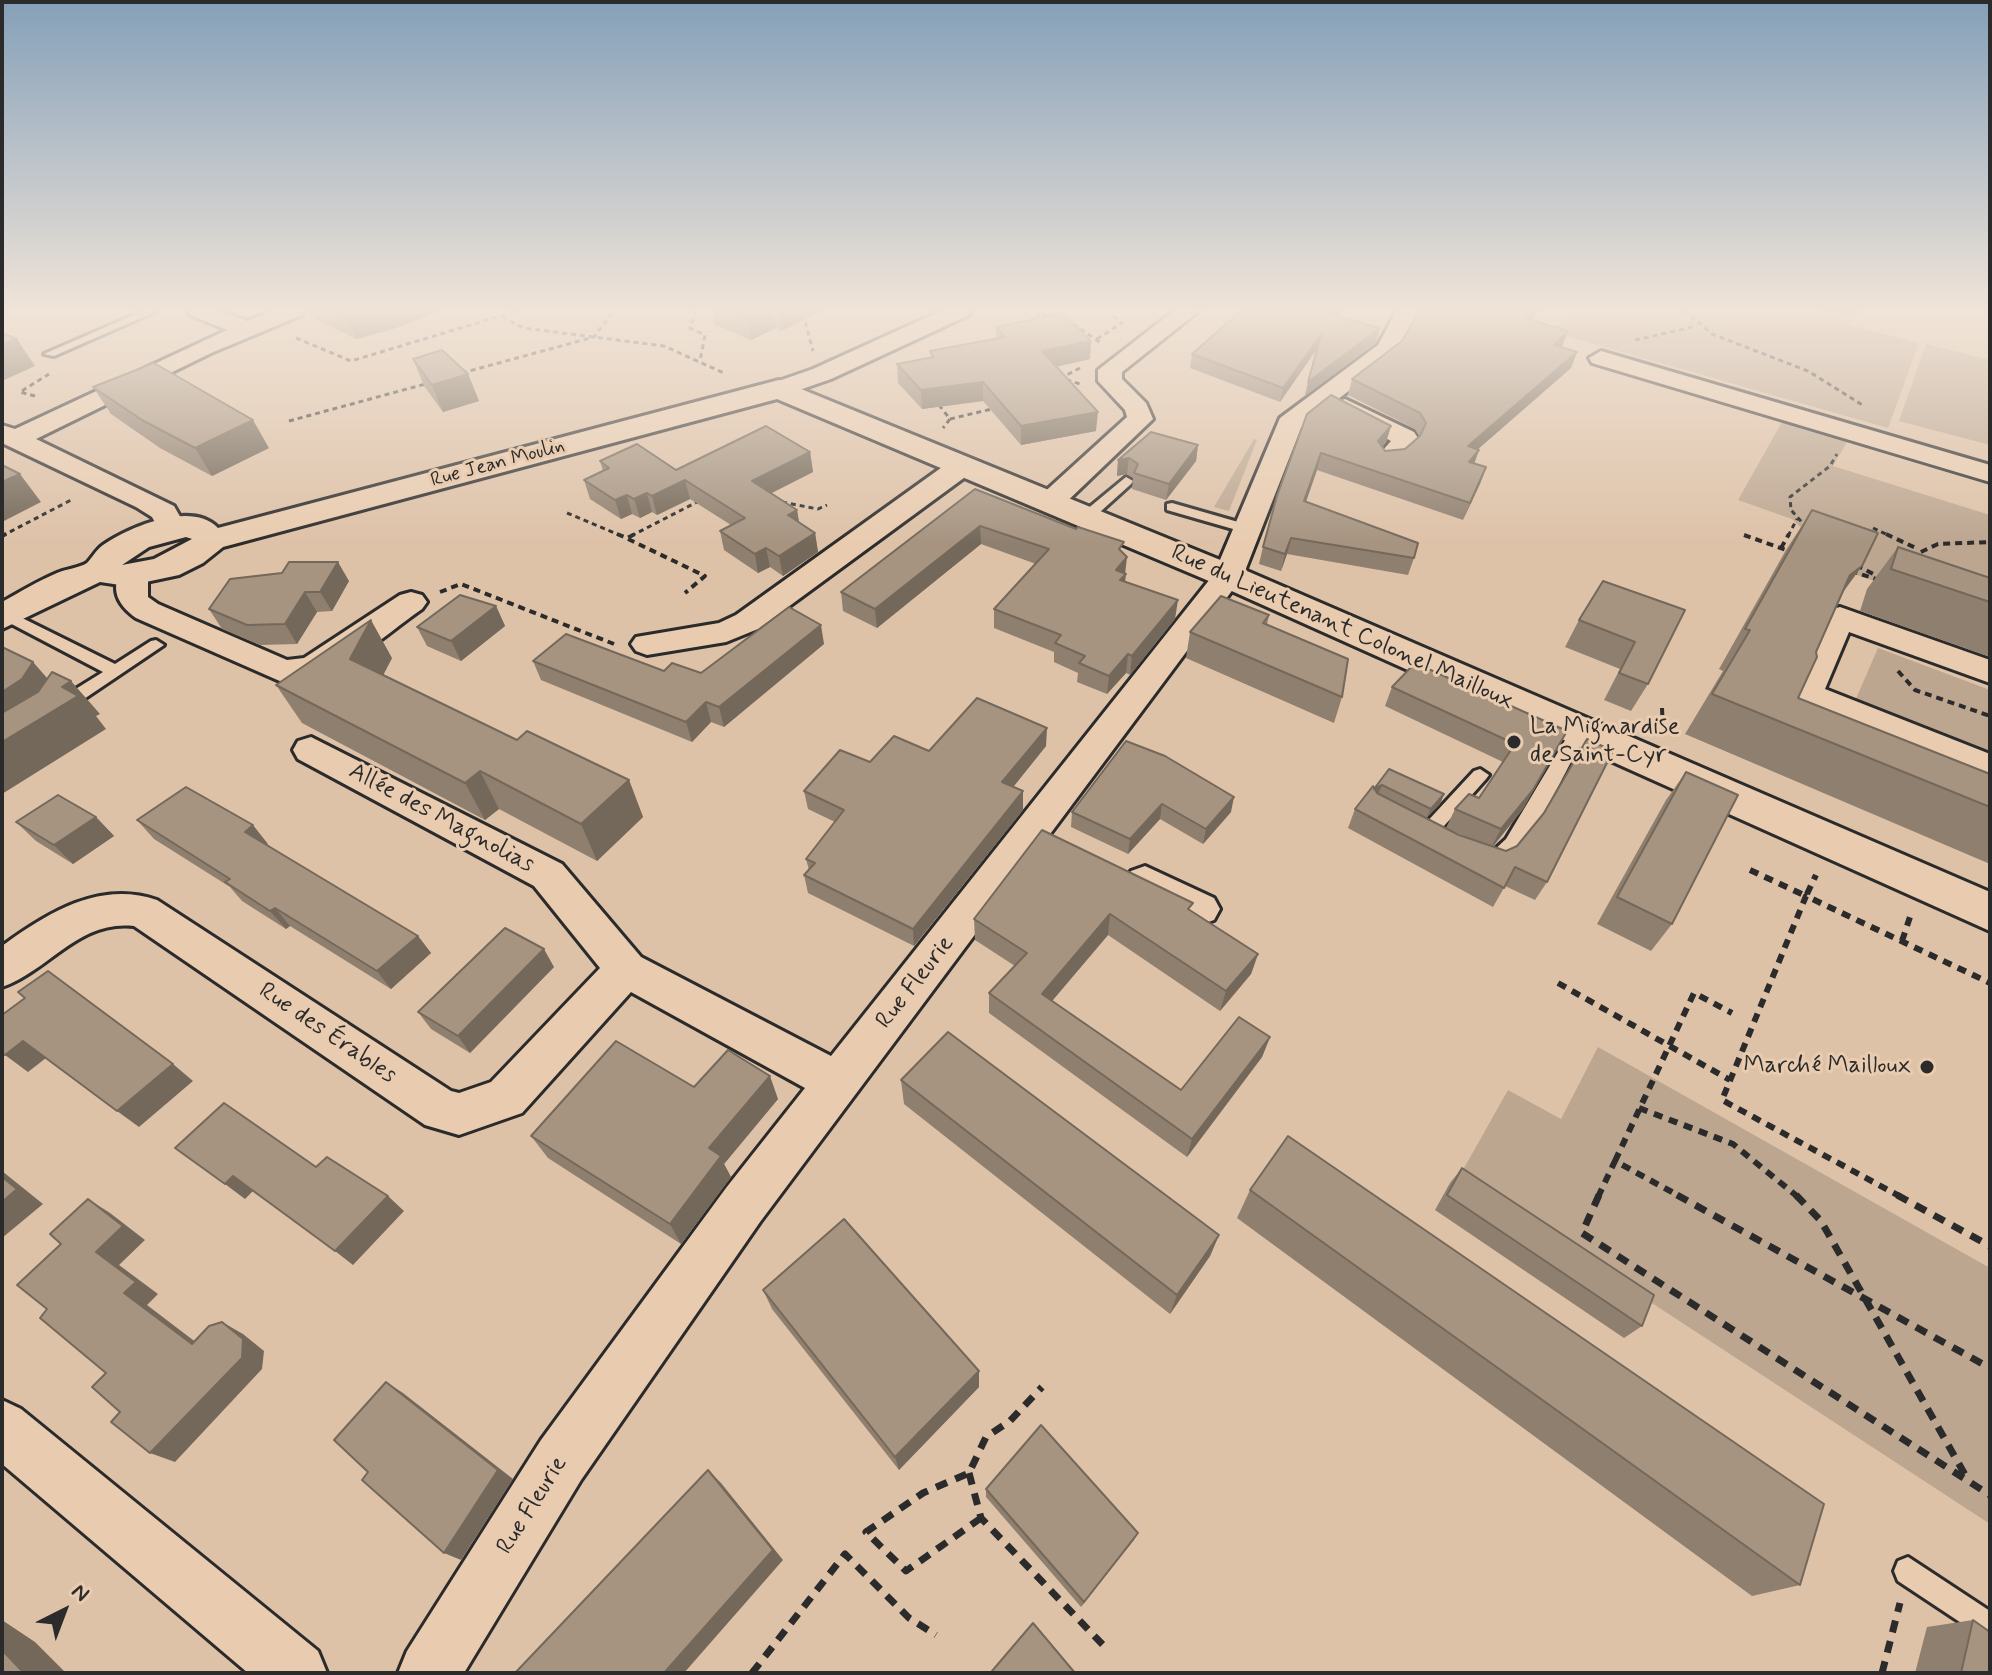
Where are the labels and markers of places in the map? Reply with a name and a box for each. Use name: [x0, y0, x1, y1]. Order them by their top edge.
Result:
place label: La Mignardise de Saint-Cyr: [1530, 714, 1680, 770]
marker: La Mignardise de Saint-Cyr: [1505, 733, 1523, 751]
place label: Marché Mailloux: [1744, 1053, 1911, 1081]
marker: Marché Mailloux: [1918, 1058, 1936, 1076]

